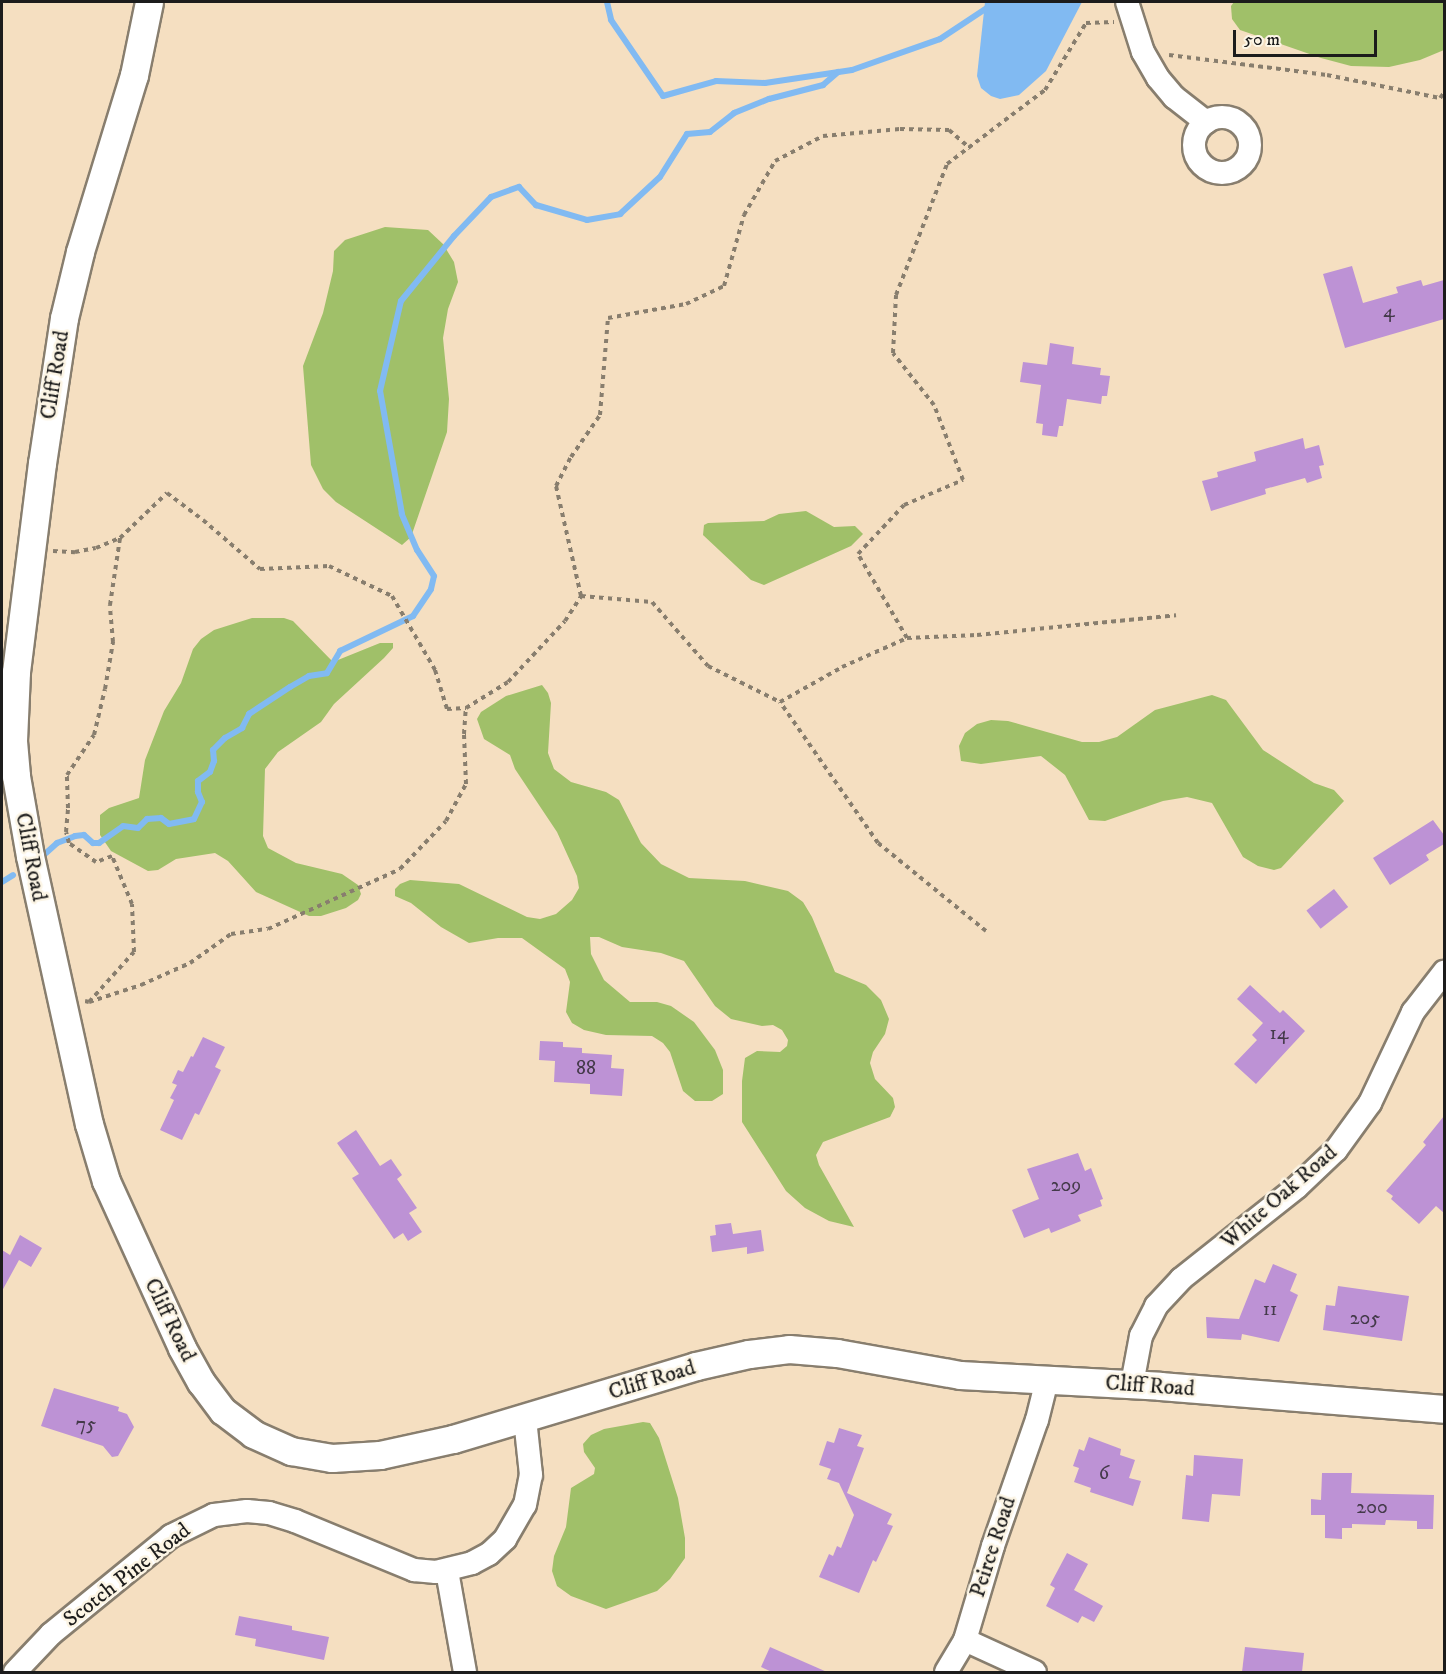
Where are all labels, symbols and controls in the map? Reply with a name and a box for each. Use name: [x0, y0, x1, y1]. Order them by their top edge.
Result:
scale bar: [1236, 18, 1380, 56]
text: 50 m: [1244, 29, 1280, 51]
house number: 4: [1383, 299, 1395, 323]
street label: Cliff Road: [35, 329, 75, 421]
street label: Cliff Road: [10, 811, 52, 903]
house number: 14: [1270, 1021, 1288, 1045]
house number: 88: [576, 1056, 596, 1080]
street label: White Oak Road: [1216, 1140, 1342, 1254]
house number: 209: [1051, 1173, 1081, 1197]
street label: Cliff Road: [139, 1274, 201, 1366]
house number: 11: [1263, 1297, 1277, 1321]
house number: 205: [1350, 1306, 1380, 1330]
street label: Cliff Road: [605, 1354, 699, 1406]
street label: Cliff Road: [1104, 1370, 1196, 1402]
house number: 75: [76, 1412, 96, 1436]
house number: 6: [1099, 1461, 1109, 1485]
street label: Peirce Road: [964, 1493, 1022, 1601]
house number: 200: [1356, 1495, 1388, 1519]
street label: Scotch Pine Road: [58, 1517, 196, 1633]

